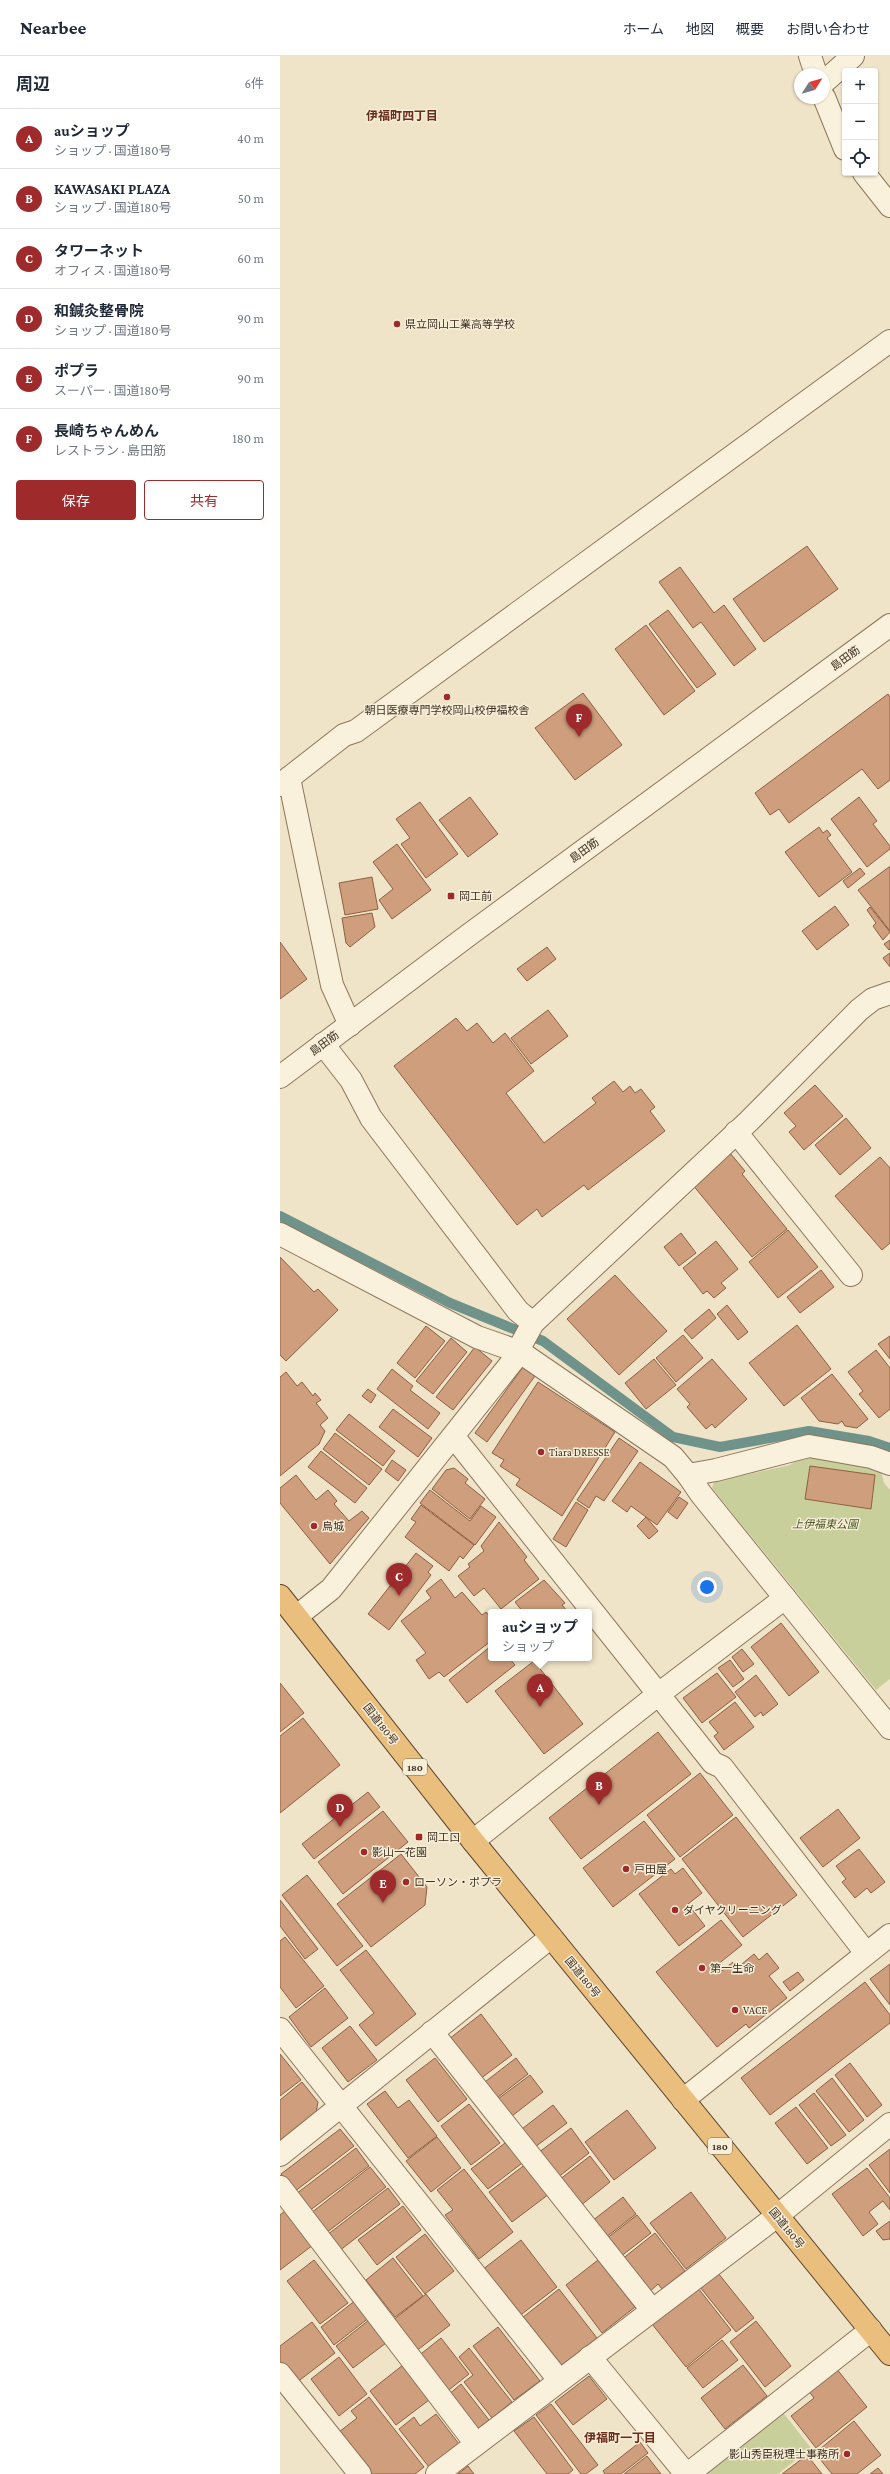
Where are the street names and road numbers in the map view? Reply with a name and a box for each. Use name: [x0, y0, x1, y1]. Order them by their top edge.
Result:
street label: 島田筋: [828, 643, 862, 673]
street label: 島田筋: [567, 835, 601, 865]
street label: 島田筋: [307, 1028, 341, 1058]
street label: 国道180号: [361, 1701, 401, 1747]
road number: 180: [403, 1759, 427, 1775]
street label: 国道180号: [563, 1954, 603, 2000]
road number: 180: [708, 2138, 732, 2154]
street label: 国道180号: [767, 2205, 807, 2251]

